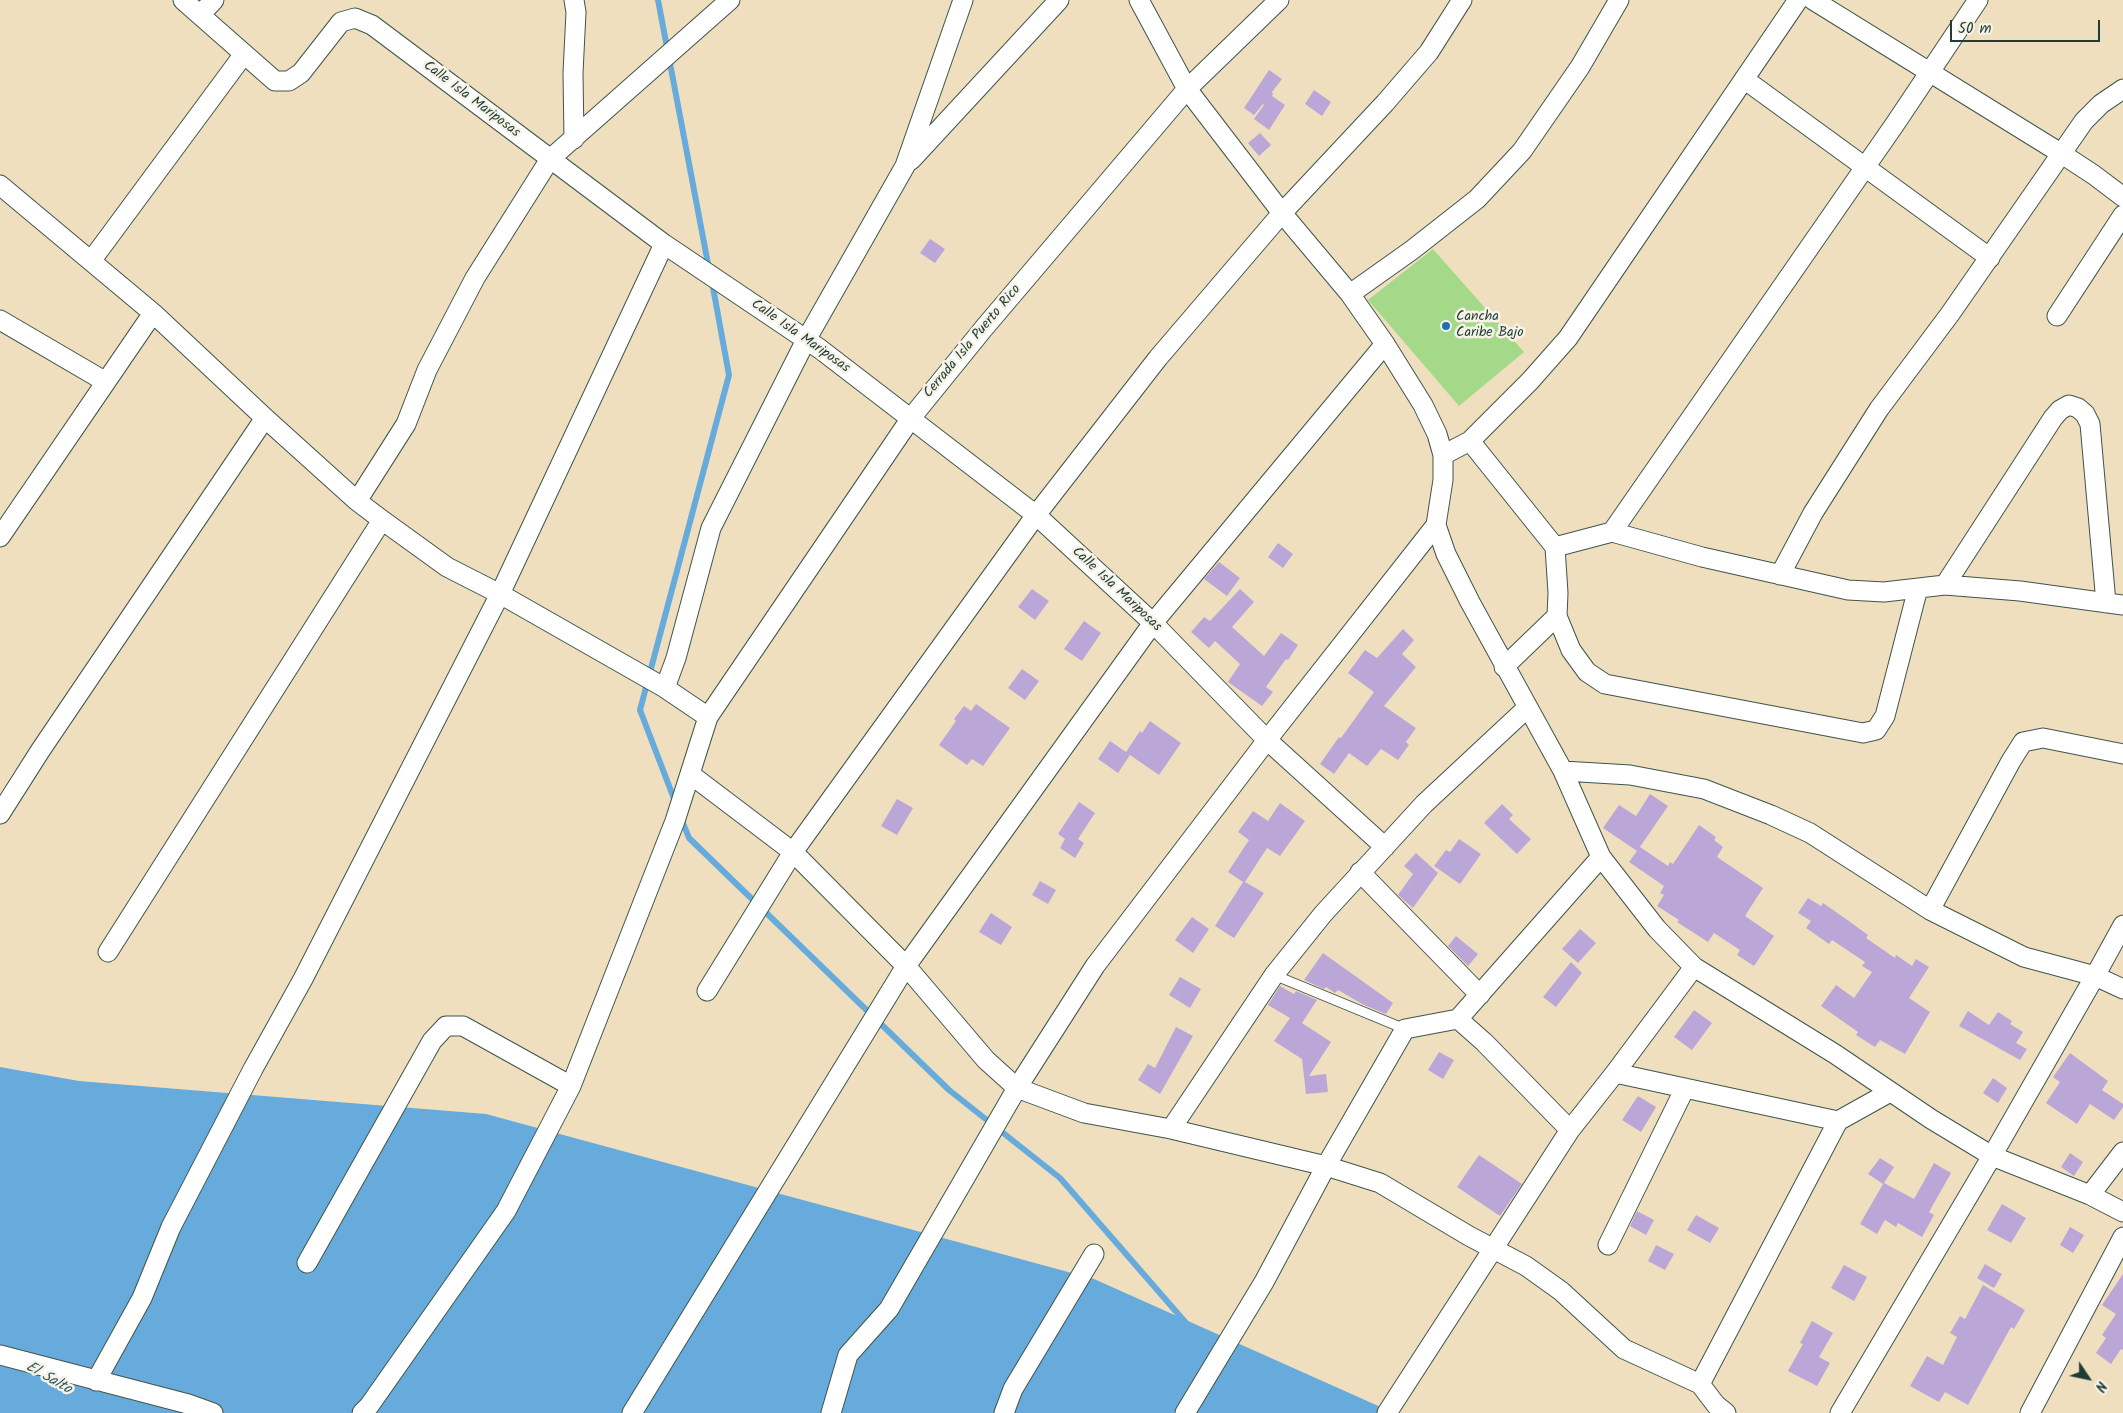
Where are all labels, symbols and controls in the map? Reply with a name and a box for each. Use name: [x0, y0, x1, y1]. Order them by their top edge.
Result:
scale bar: [1953, 10, 2103, 42]
text: 50 m: [1958, 17, 1992, 41]
street label: Calle Isla Mariposas: [419, 58, 523, 142]
street label: Cerrada Isla Puerto Rico: [921, 282, 1025, 402]
street label: Calle Isla Mariposas: [747, 297, 853, 377]
place label: Cancha Caribe Bajo: [1456, 310, 1524, 342]
marker: Cancha Caribe Bajo: [1440, 320, 1452, 332]
street label: Calle Isla Mariposas: [1068, 544, 1164, 636]
north arrow: [2063, 1353, 2113, 1403]
water label: El Salto: [22, 1359, 74, 1399]
text: N: [2089, 1377, 2112, 1396]

